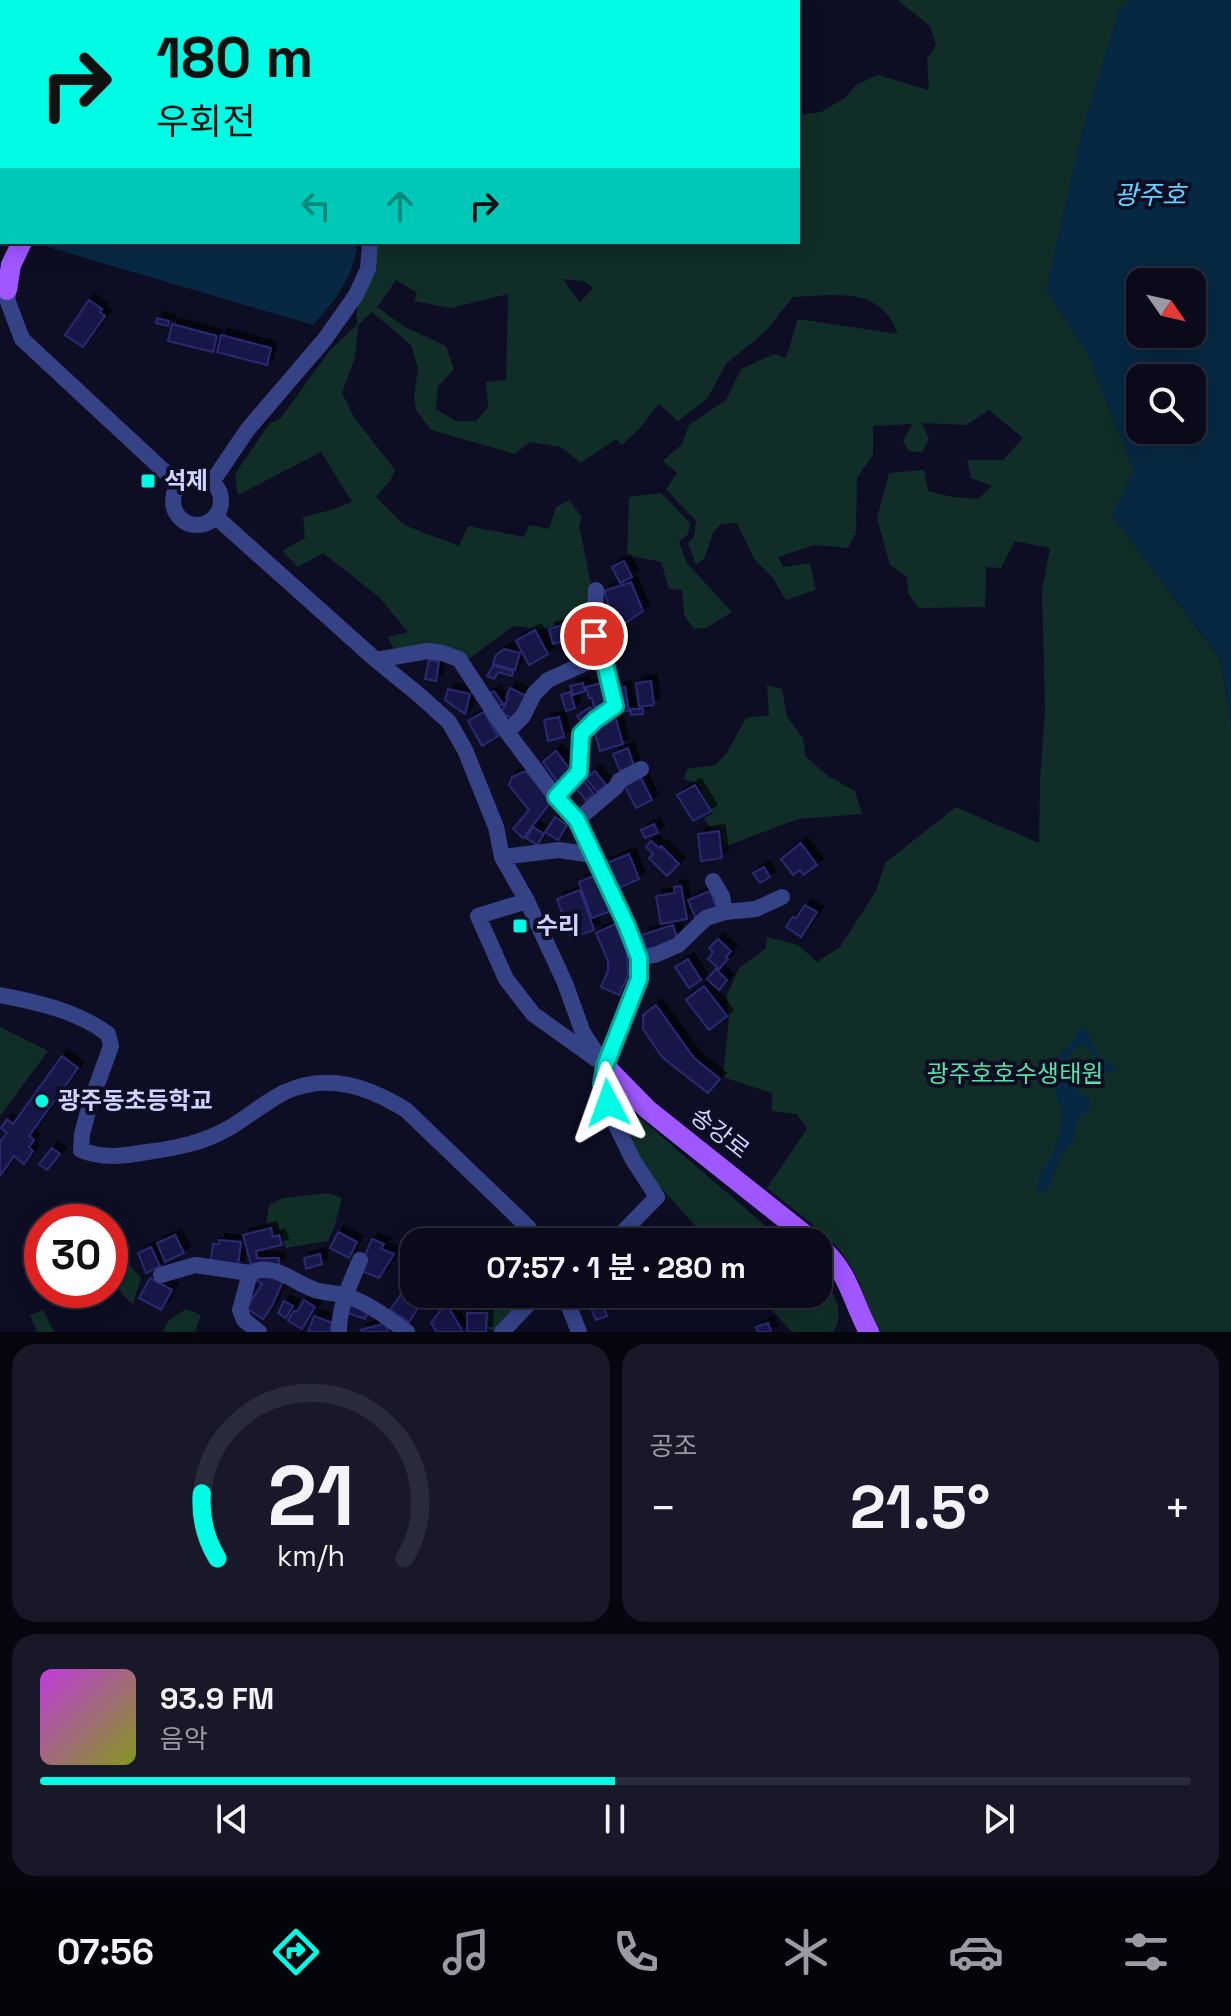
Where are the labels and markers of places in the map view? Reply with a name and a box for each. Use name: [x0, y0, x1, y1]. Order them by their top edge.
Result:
place label: 석제: [164, 465, 208, 496]
marker: 석제: [139, 472, 157, 490]
pin: [560, 602, 628, 670]
place label: 수리: [536, 910, 580, 941]
marker: 수리: [511, 917, 529, 935]
place label: 광주동초등학교: [58, 1085, 213, 1116]
marker: 광주동초등학교: [33, 1092, 51, 1110]

